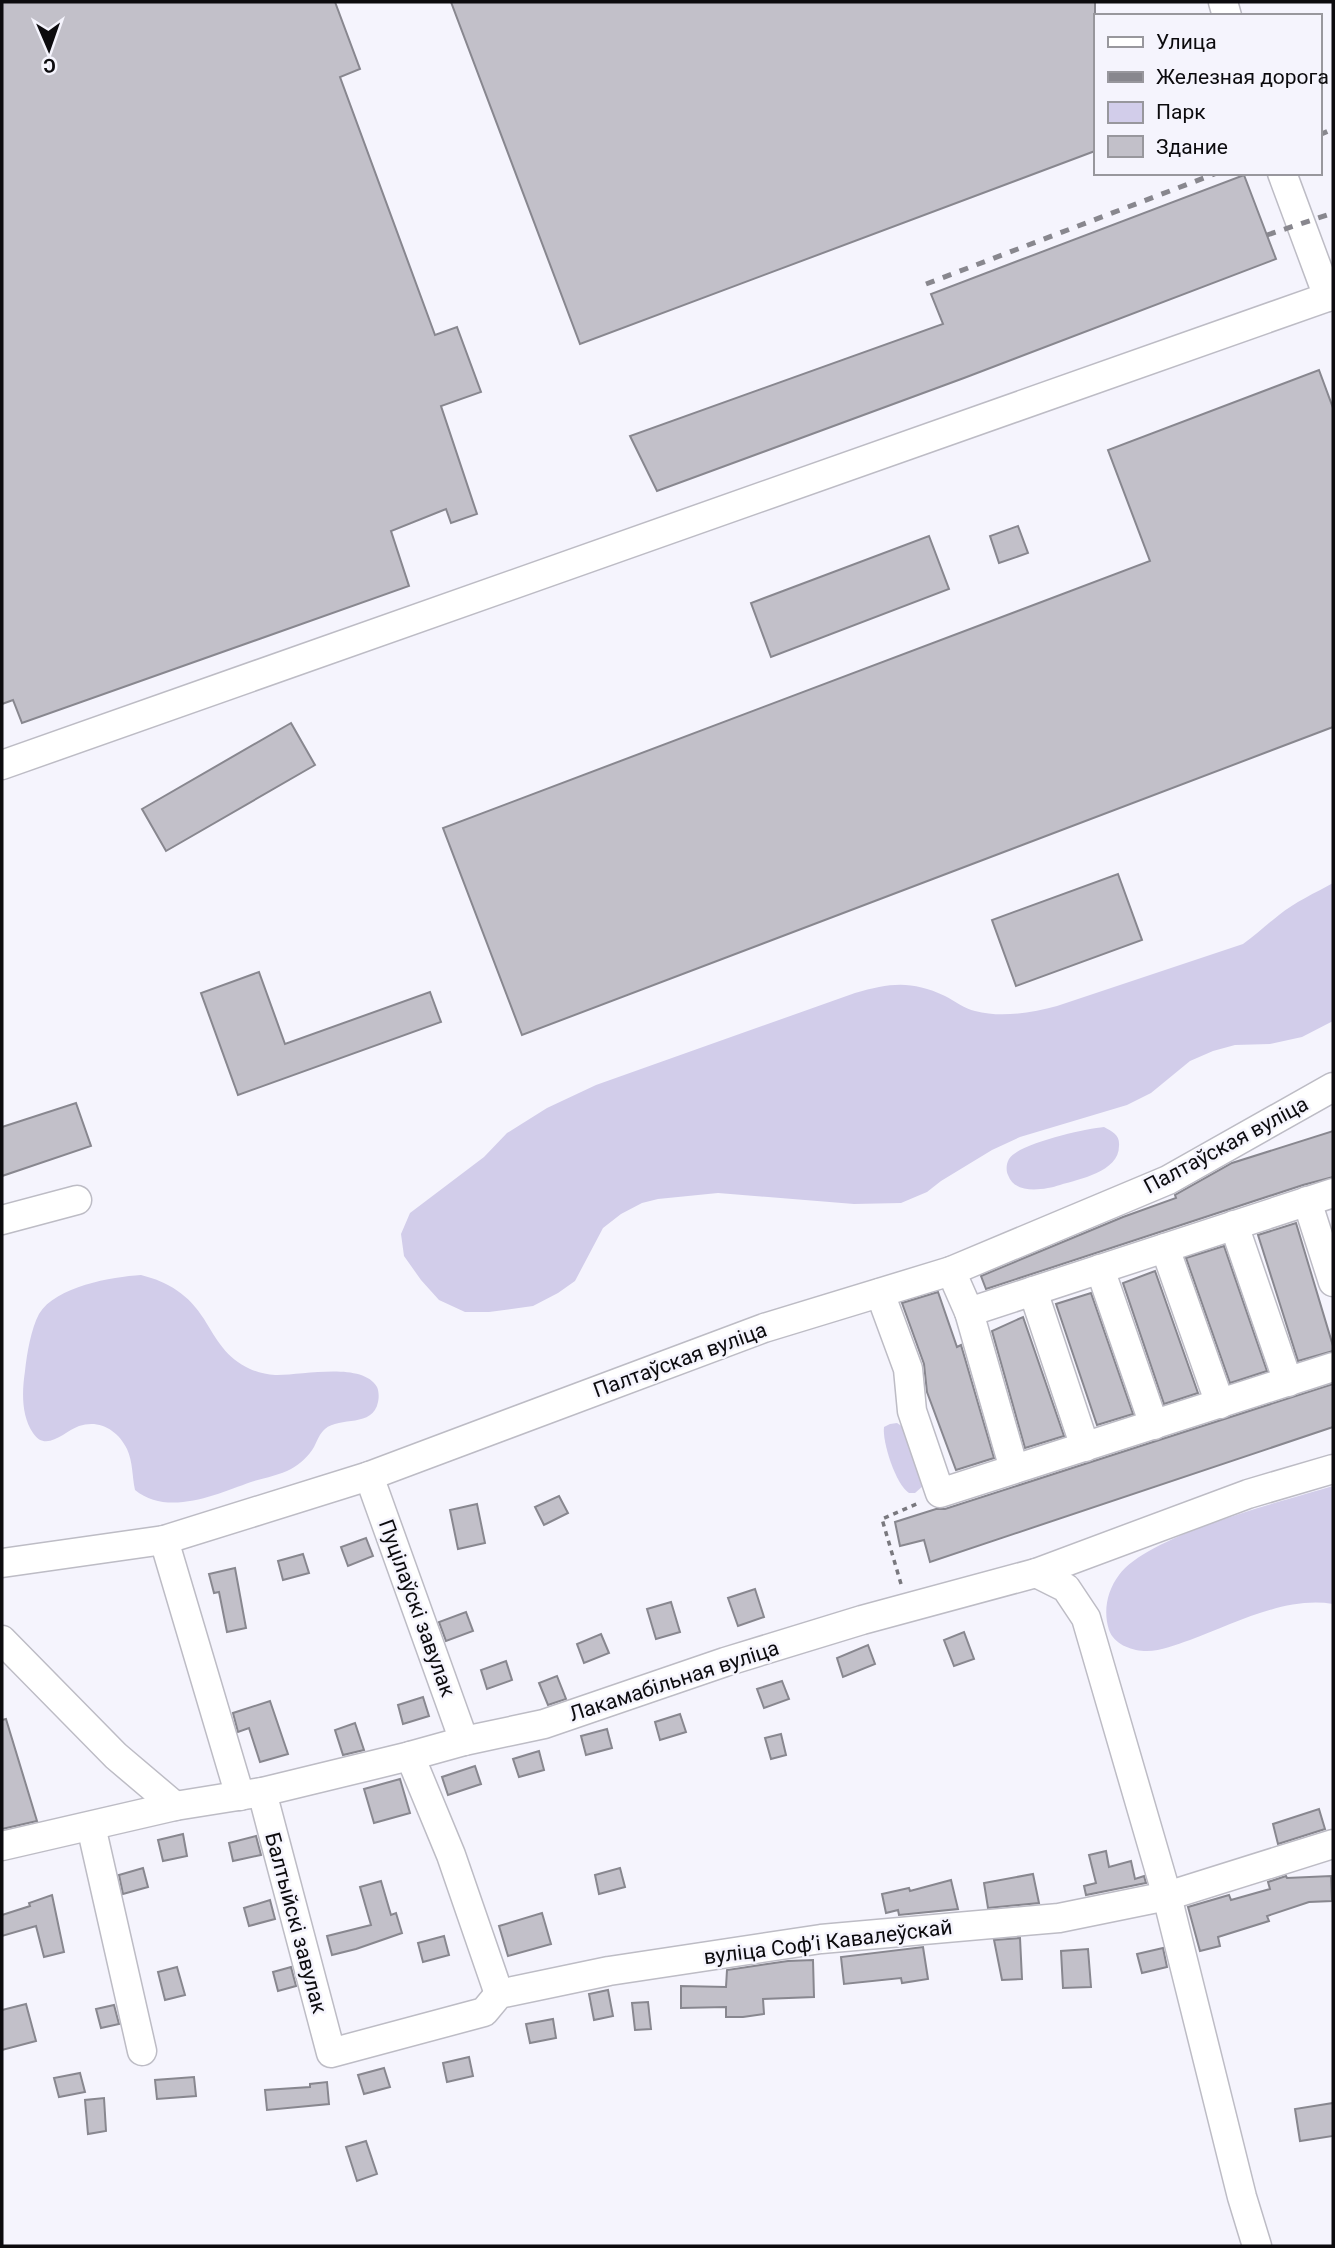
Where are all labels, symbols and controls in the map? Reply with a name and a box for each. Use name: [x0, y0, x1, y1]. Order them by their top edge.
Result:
north arrow: [14, 14, 84, 84]
legend: [1094, 14, 1321, 175]
text: Улица: [1156, 30, 1217, 54]
text: С: [43, 54, 56, 77]
text: Железная дорога: [1156, 65, 1329, 89]
text: Парк: [1156, 100, 1206, 124]
text: Здание: [1156, 135, 1228, 159]
street label: Палтаўская вуліца: [1140, 1092, 1312, 1198]
street label: Палтаўская вуліца: [590, 1317, 770, 1403]
street label: Пуцілаўскі завулак: [374, 1516, 460, 1700]
street label: Лакамабільная вуліца: [566, 1636, 782, 1726]
street label: Балтыйскі завулак: [260, 1830, 332, 2017]
street label: вуліца Софʼі Кавалеўскай: [702, 1915, 954, 1969]

